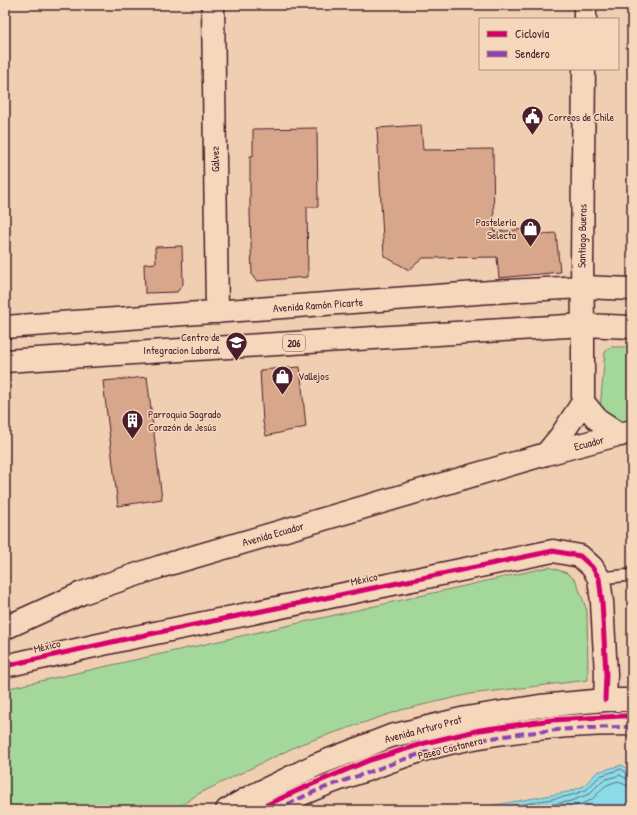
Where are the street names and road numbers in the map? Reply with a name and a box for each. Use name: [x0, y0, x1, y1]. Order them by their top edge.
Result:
street label: Gálvez: [208, 146, 222, 172]
street label: Santiago Bueras: [574, 204, 590, 268]
street label: Avenida Ramón Picarte: [273, 295, 364, 315]
road number: 206: [283, 335, 305, 351]
street label: Ecuador: [572, 432, 606, 454]
street label: Avenida Ecuador: [241, 518, 306, 549]
street label: México: [349, 569, 379, 589]
street label: México: [32, 636, 62, 656]
street label: Avenida Arturo Prat: [383, 712, 463, 746]
street label: Paseo Costanera: [416, 733, 484, 763]

